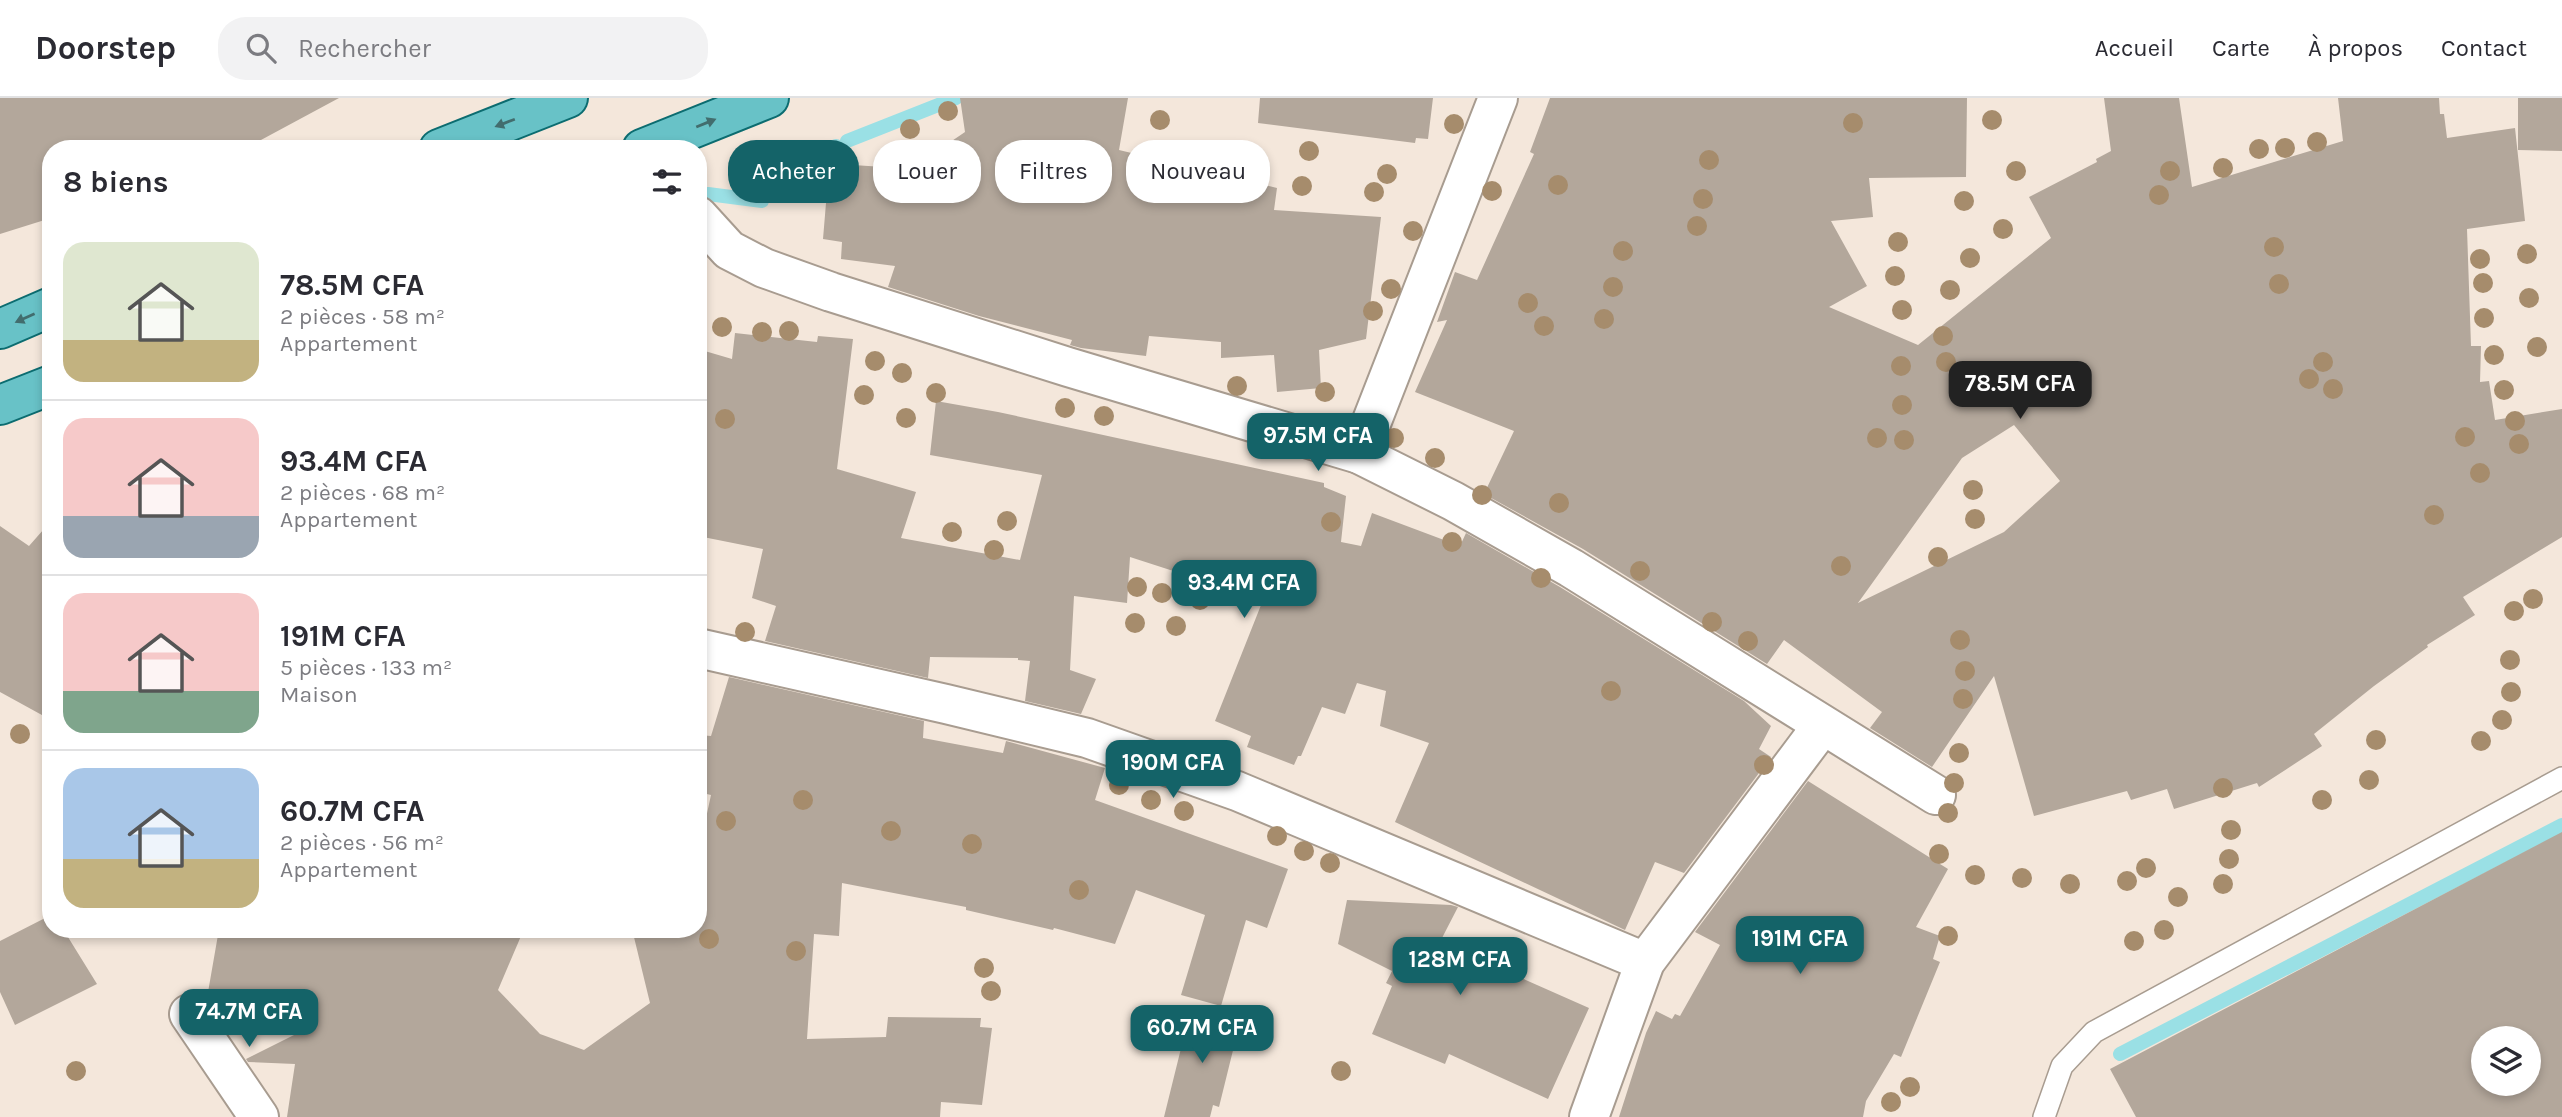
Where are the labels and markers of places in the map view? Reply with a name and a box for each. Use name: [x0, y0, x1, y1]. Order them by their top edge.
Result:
pin: 78.5M CFA: [1940, 362, 2100, 421]
pin: 97.5M CFA: [1238, 414, 1398, 473]
pin: 93.4M CFA: [1164, 560, 1324, 620]
pin: 190M CFA: [1101, 740, 1245, 800]
pin: 191M CFA: [1728, 916, 1872, 976]
pin: 128M CFA: [1388, 937, 1532, 997]
pin: 74.7M CFA: [169, 990, 329, 1049]
pin: 60.7M CFA: [1122, 1006, 1282, 1065]

